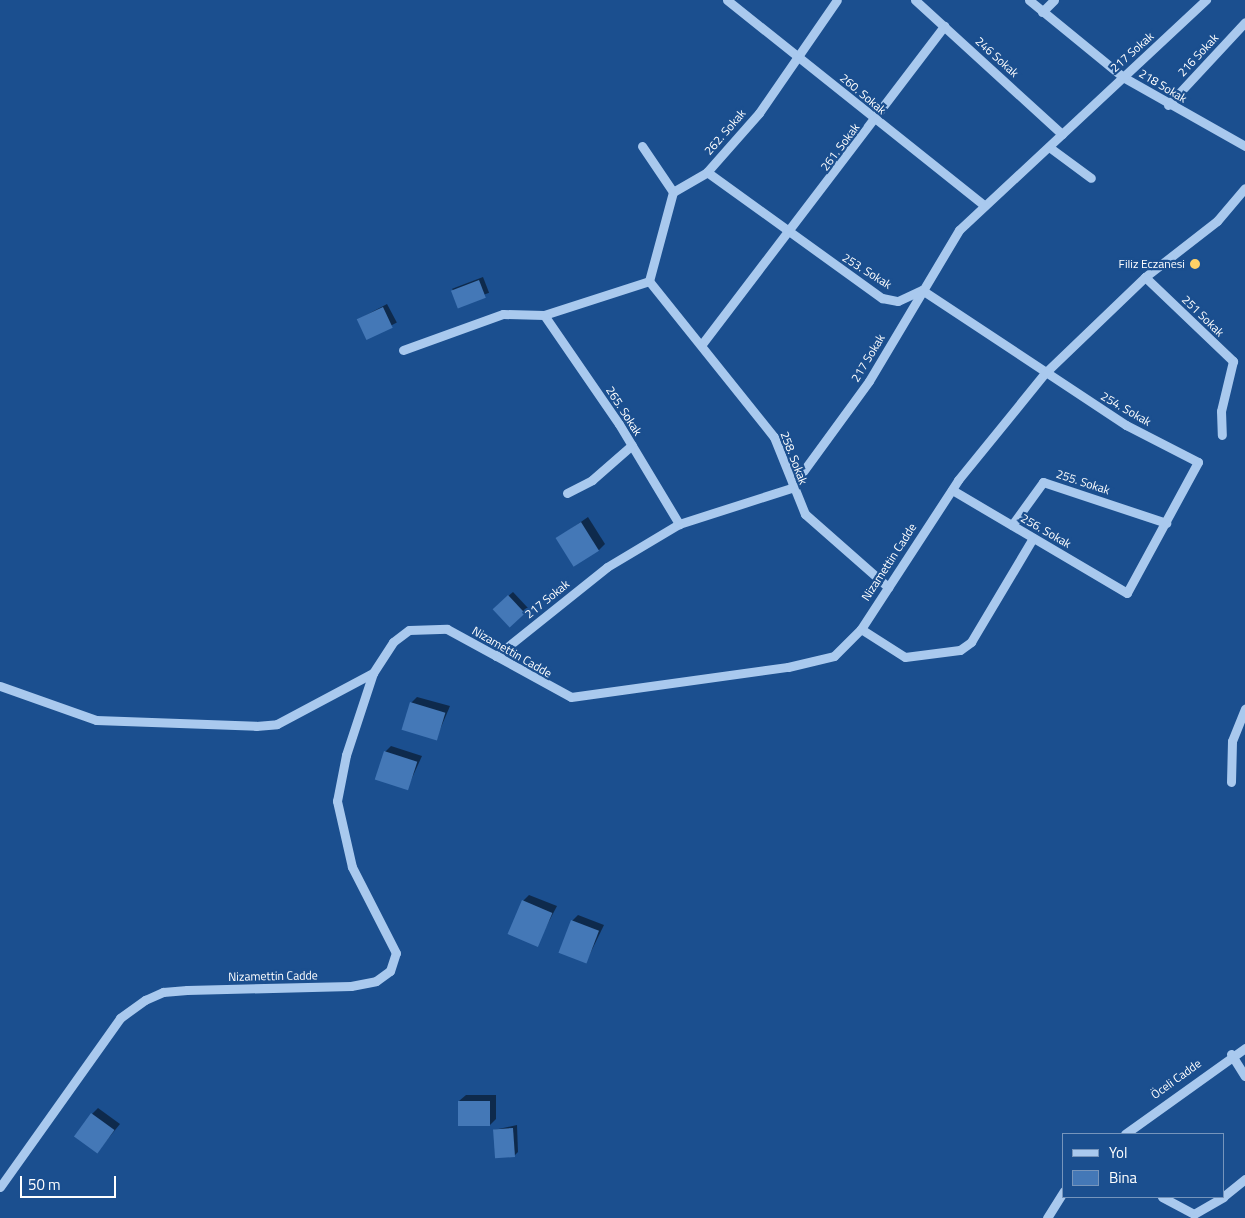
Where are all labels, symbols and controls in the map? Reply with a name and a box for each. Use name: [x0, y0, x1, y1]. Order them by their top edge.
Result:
street label: 217 Sokak: [1107, 29, 1157, 75]
street label: 216 Sokak: [1175, 31, 1221, 79]
street label: 246 Sokak: [972, 34, 1022, 80]
street label: 218 Sokak: [1137, 66, 1189, 106]
street label: 260. Sokak: [837, 71, 889, 117]
street label: 262. Sokak: [701, 106, 749, 158]
street label: 261. Sokak: [817, 120, 863, 174]
street label: 253. Sokak: [840, 250, 894, 292]
place label: Filiz Eczanesi: [1119, 257, 1185, 271]
marker: Filiz Eczanesi: [1189, 258, 1201, 270]
street label: 251 Sokak: [1179, 292, 1227, 340]
street label: 217 Sokak: [848, 332, 888, 384]
street label: 265. Sokak: [603, 384, 645, 438]
street label: 254. Sokak: [1098, 389, 1154, 429]
street label: 258. Sokak: [777, 429, 811, 487]
street label: 255. Sokak: [1054, 467, 1112, 497]
street label: 256. Sokak: [1018, 511, 1074, 551]
street label: Nizamettin Cadde: [859, 520, 919, 604]
street label: 217 Sokak: [522, 577, 572, 621]
street label: Nizamettin Cadde: [470, 623, 554, 681]
street label: Nizamettin Cadde: [228, 968, 318, 984]
street label: Öceli Cadde: [1148, 1056, 1204, 1102]
legend: [1062, 1133, 1225, 1198]
text: Yol: [1109, 1141, 1127, 1164]
scale bar: [22, 1166, 119, 1198]
text: Bina: [1109, 1166, 1137, 1189]
text: 50 m: [28, 1173, 61, 1196]

